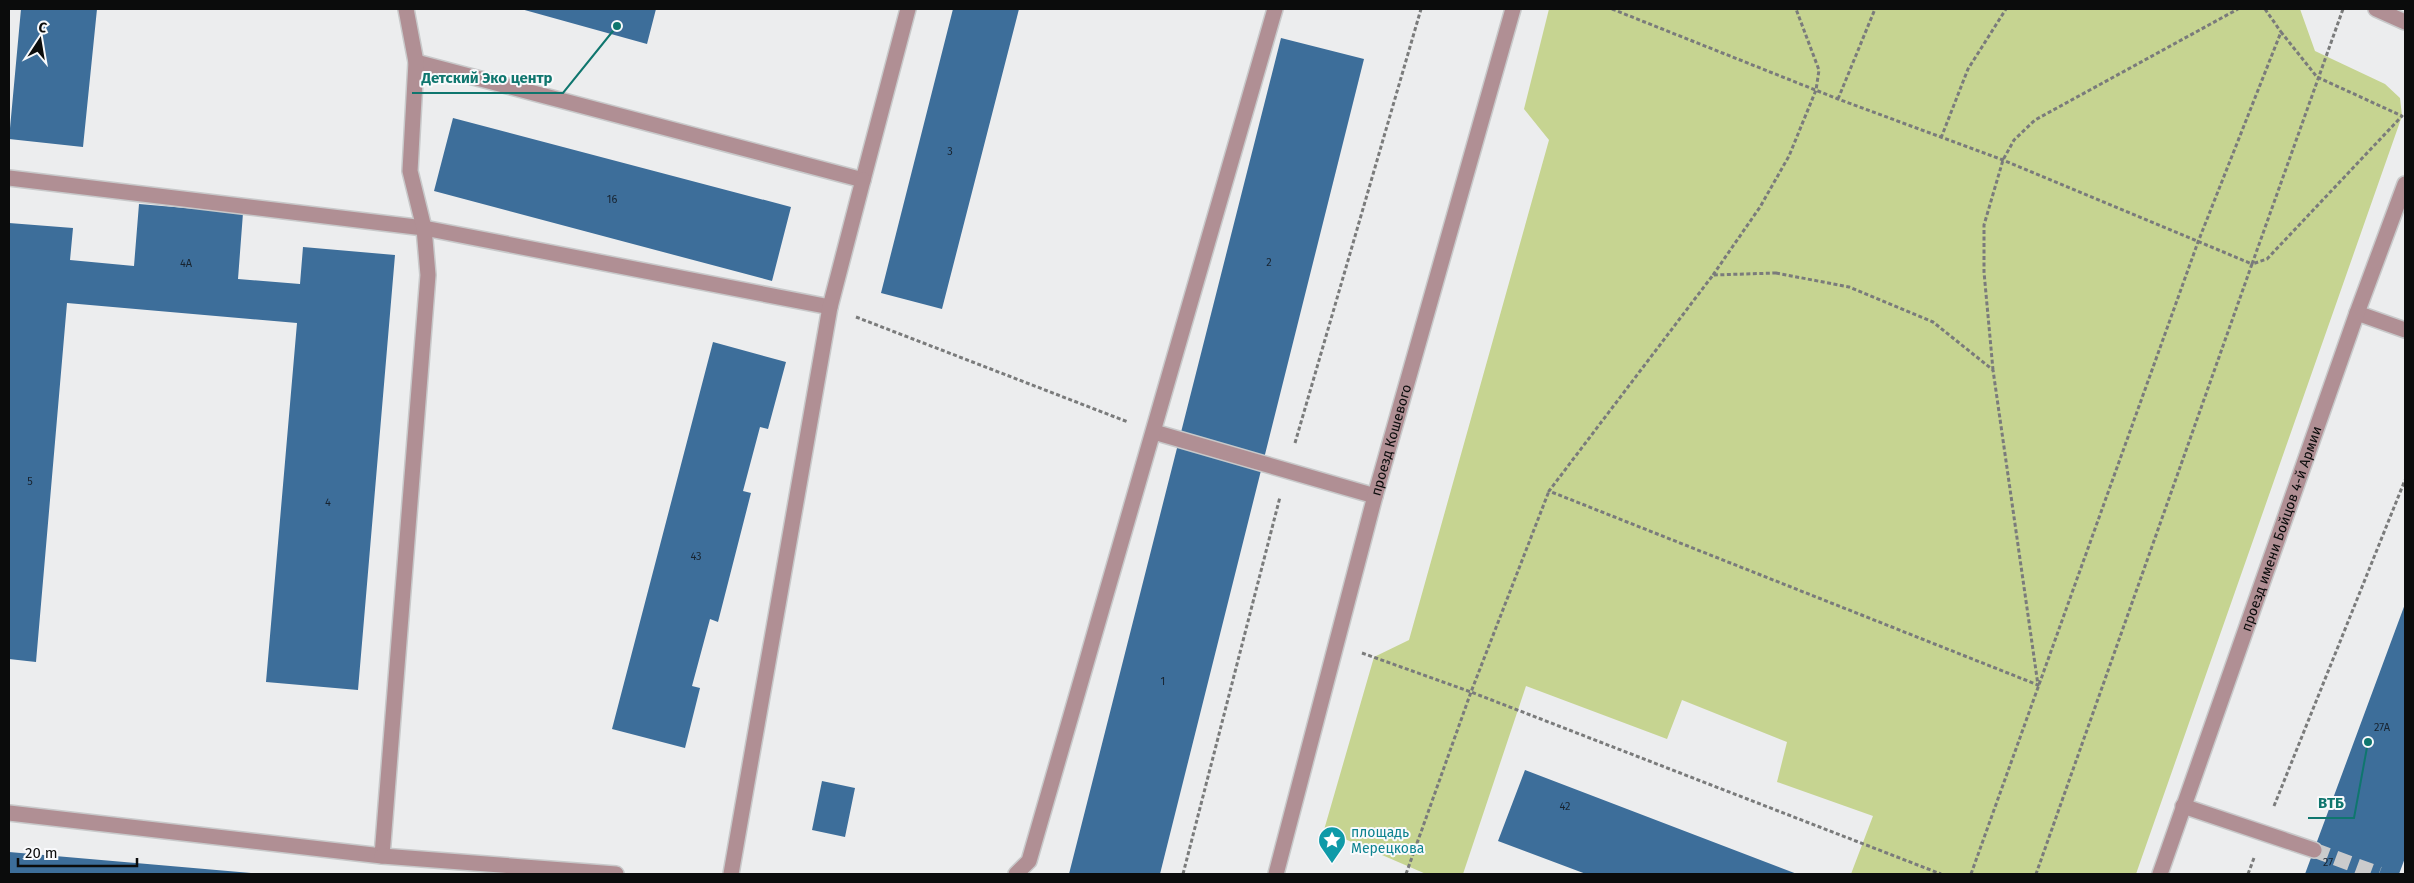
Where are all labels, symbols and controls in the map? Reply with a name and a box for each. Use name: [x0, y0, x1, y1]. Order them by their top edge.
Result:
north arrow: [15, 15, 65, 65]
text: С: [37, 19, 48, 37]
callout: Детский Эко центр: [412, 63, 563, 93]
text: Детский Эко центр: [420, 69, 553, 87]
house number: 3: [947, 145, 953, 158]
house number: 16: [607, 193, 617, 206]
house number: 2: [1266, 256, 1272, 269]
house number: 4А: [180, 257, 193, 270]
street label: проезд Кошевого: [1367, 382, 1415, 498]
street label: проезд имени Бойцов 4-й Армии: [2237, 424, 2325, 634]
house number: 5: [27, 475, 33, 488]
house number: 4: [325, 496, 331, 509]
house number: 43: [690, 550, 702, 563]
house number: 1: [1161, 675, 1165, 688]
house number: 27А: [2374, 721, 2391, 734]
callout: ВТБ: [2308, 788, 2354, 818]
text: ВТБ: [2318, 794, 2344, 812]
house number: 42: [1559, 800, 1571, 813]
place label: площадь Мерецкова: [1351, 824, 1424, 857]
place icon: площадь Мерецкова: [1317, 825, 1347, 864]
scale bar: [18, 836, 136, 868]
text: 20 m: [25, 844, 58, 862]
house number: 27: [2323, 856, 2333, 869]

